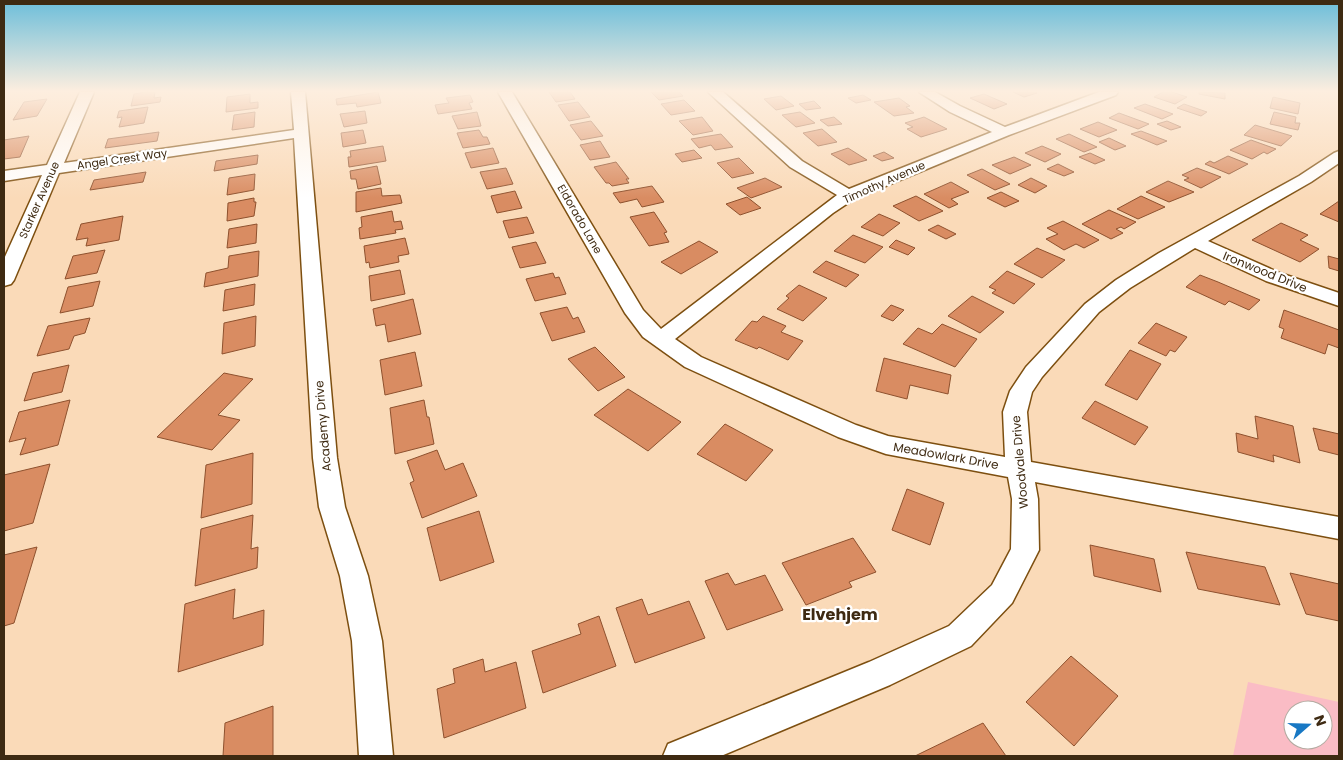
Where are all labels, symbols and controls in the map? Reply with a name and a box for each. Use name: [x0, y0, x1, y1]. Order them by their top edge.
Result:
street label: Angel Crest Way: [76, 145, 169, 173]
street label: Timothy Avenue: [840, 157, 928, 207]
street label: Starker Avenue: [15, 159, 63, 241]
street label: Eldorado Lane: [554, 181, 606, 257]
street label: Ironwood Drive: [1221, 247, 1310, 296]
street label: Academy Drive: [310, 380, 335, 472]
street label: Woodvale Drive: [1007, 415, 1032, 509]
street label: Meadowlark Drive: [892, 438, 1000, 473]
district label: Elvehjem: [802, 603, 878, 626]
north arrow: [1283, 700, 1333, 750]
text: N: [1309, 712, 1331, 729]

